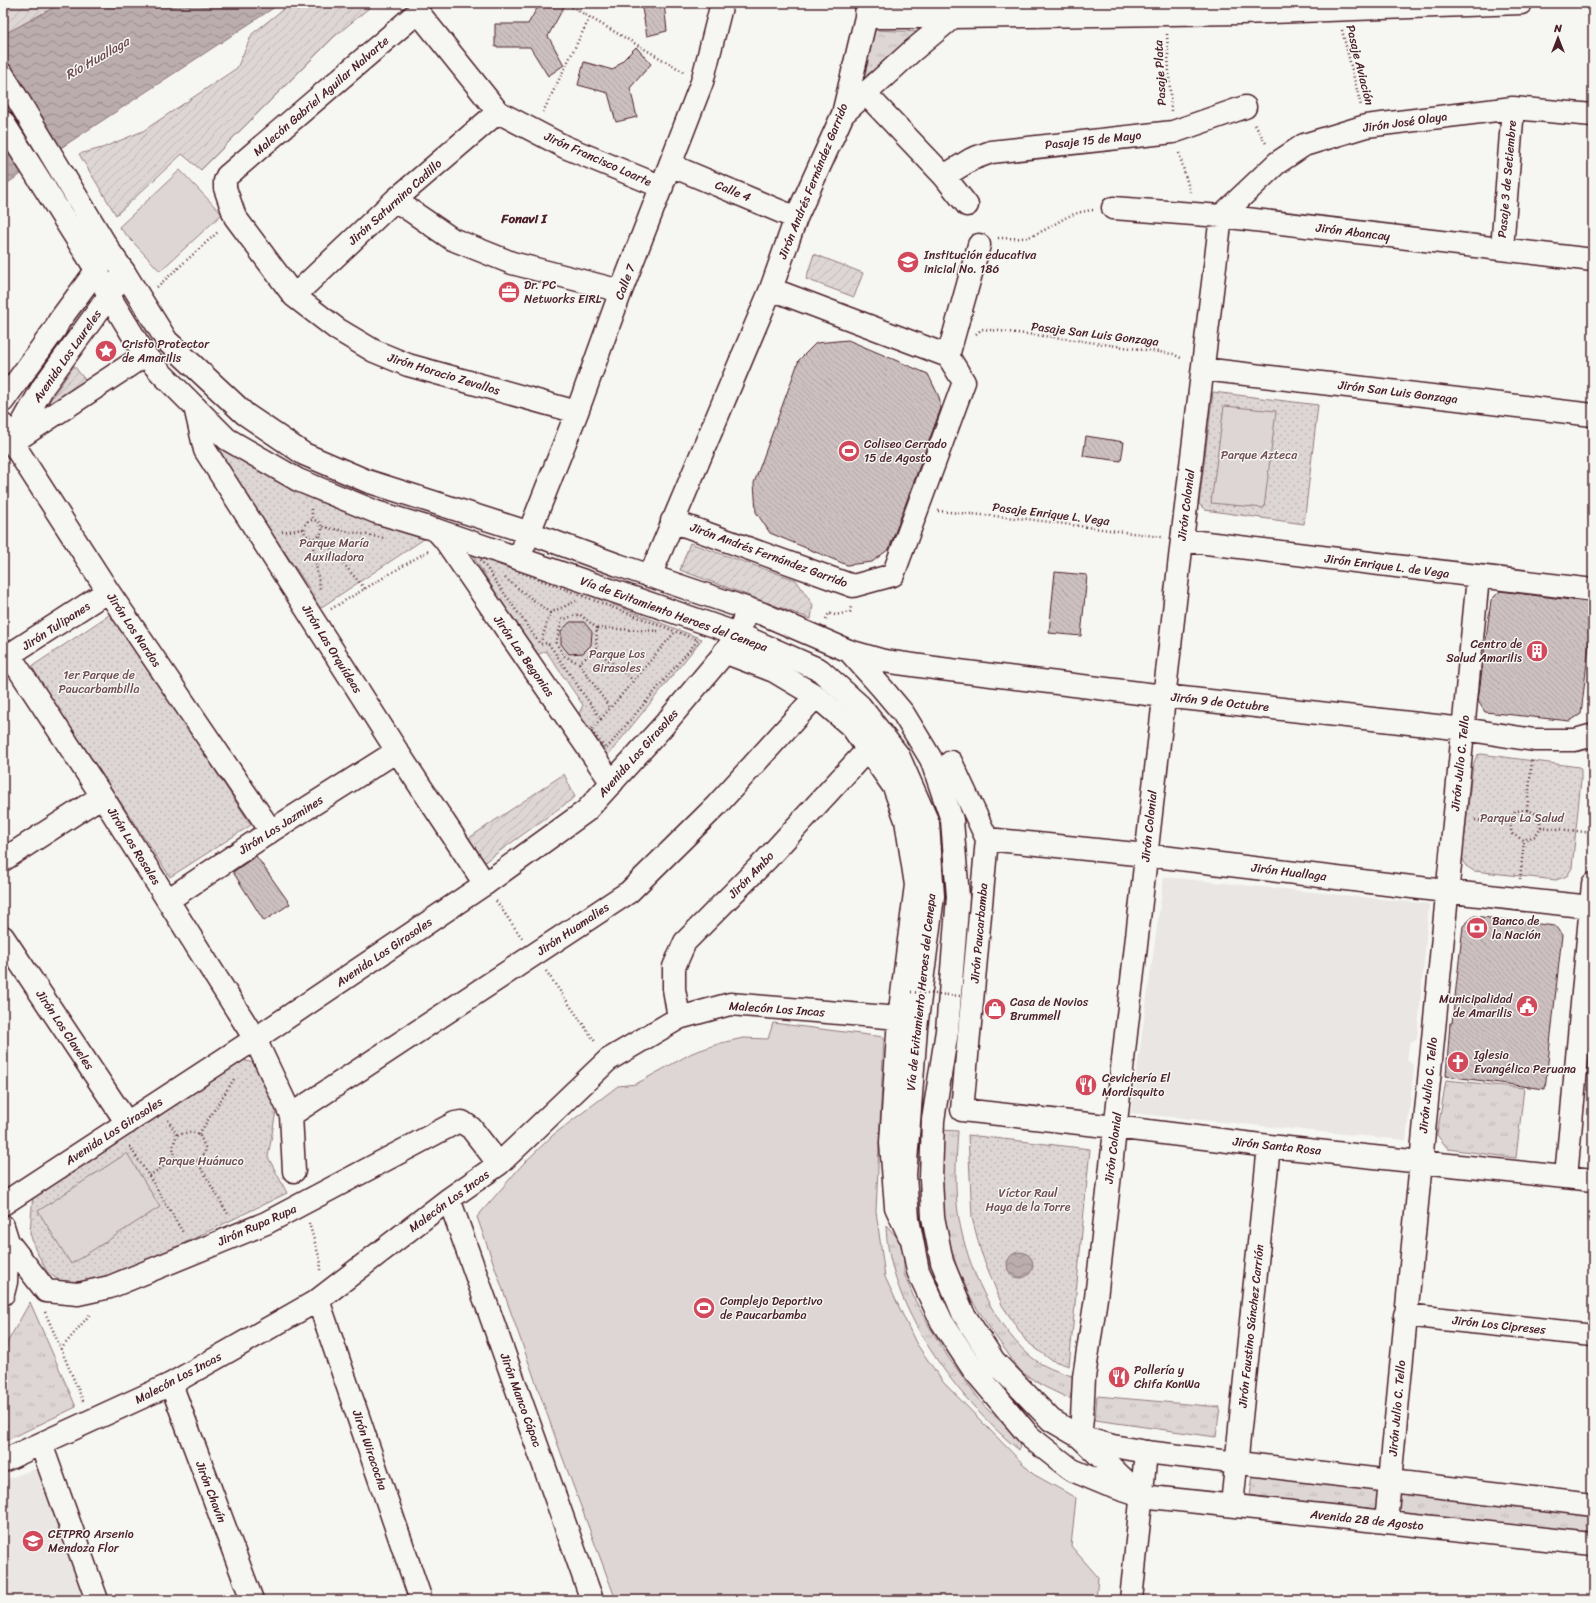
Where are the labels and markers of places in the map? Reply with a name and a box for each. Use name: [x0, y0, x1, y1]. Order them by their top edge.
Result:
place label: Institución educativa inicial No. 186: [923, 244, 1037, 280]
school or university icon: Institución educativa inicial No. 186: [895, 249, 921, 275]
place label: Dr. PC Networks EIRL: [524, 274, 602, 310]
office icon: Dr. PC Networks EIRL: [496, 279, 522, 305]
place label: Cristo Protector de Amarilis: [122, 333, 210, 369]
place icon: Cristo Protector de Amarilis: [93, 338, 119, 364]
place label: Coliseo Cerrado 15 de Agosto: [864, 433, 947, 469]
sports icon: Coliseo Cerrado 15 de Agosto: [836, 438, 862, 464]
place label: Centro de Salud Amarilis: [1446, 633, 1522, 669]
building icon: Centro de Salud Amarilis: [1524, 638, 1550, 664]
place label: Banco de la Nación: [1492, 910, 1541, 946]
bank icon: Banco de la Nación: [1464, 915, 1490, 941]
place label: Municipalidad de Amarilis: [1439, 988, 1513, 1024]
place label: Casa de Novios Brummell: [1010, 991, 1089, 1027]
public building icon: Municipalidad de Amarilis: [1514, 993, 1540, 1019]
shop icon: Casa de Novios Brummell: [982, 996, 1008, 1022]
place label: Iglesia Evangélica Peruana: [1473, 1044, 1576, 1080]
church icon: Iglesia Evangélica Peruana: [1445, 1049, 1471, 1075]
place label: Cevichería El Mordisquito: [1102, 1067, 1171, 1103]
restaurant icon: Cevichería El Mordisquito: [1073, 1072, 1099, 1098]
place label: Complejo Deportivo de Paucarbamba: [720, 1290, 823, 1326]
sports icon: Complejo Deportivo de Paucarbamba: [691, 1295, 717, 1321]
place label: Pollería y Chifa KonWa: [1134, 1359, 1200, 1395]
restaurant icon: Pollería y Chifa KonWa: [1106, 1364, 1132, 1390]
place label: CETPRO Arsenio Mendoza Flor: [48, 1523, 134, 1559]
school or university icon: CETPRO Arsenio Mendoza Flor: [20, 1528, 46, 1554]

